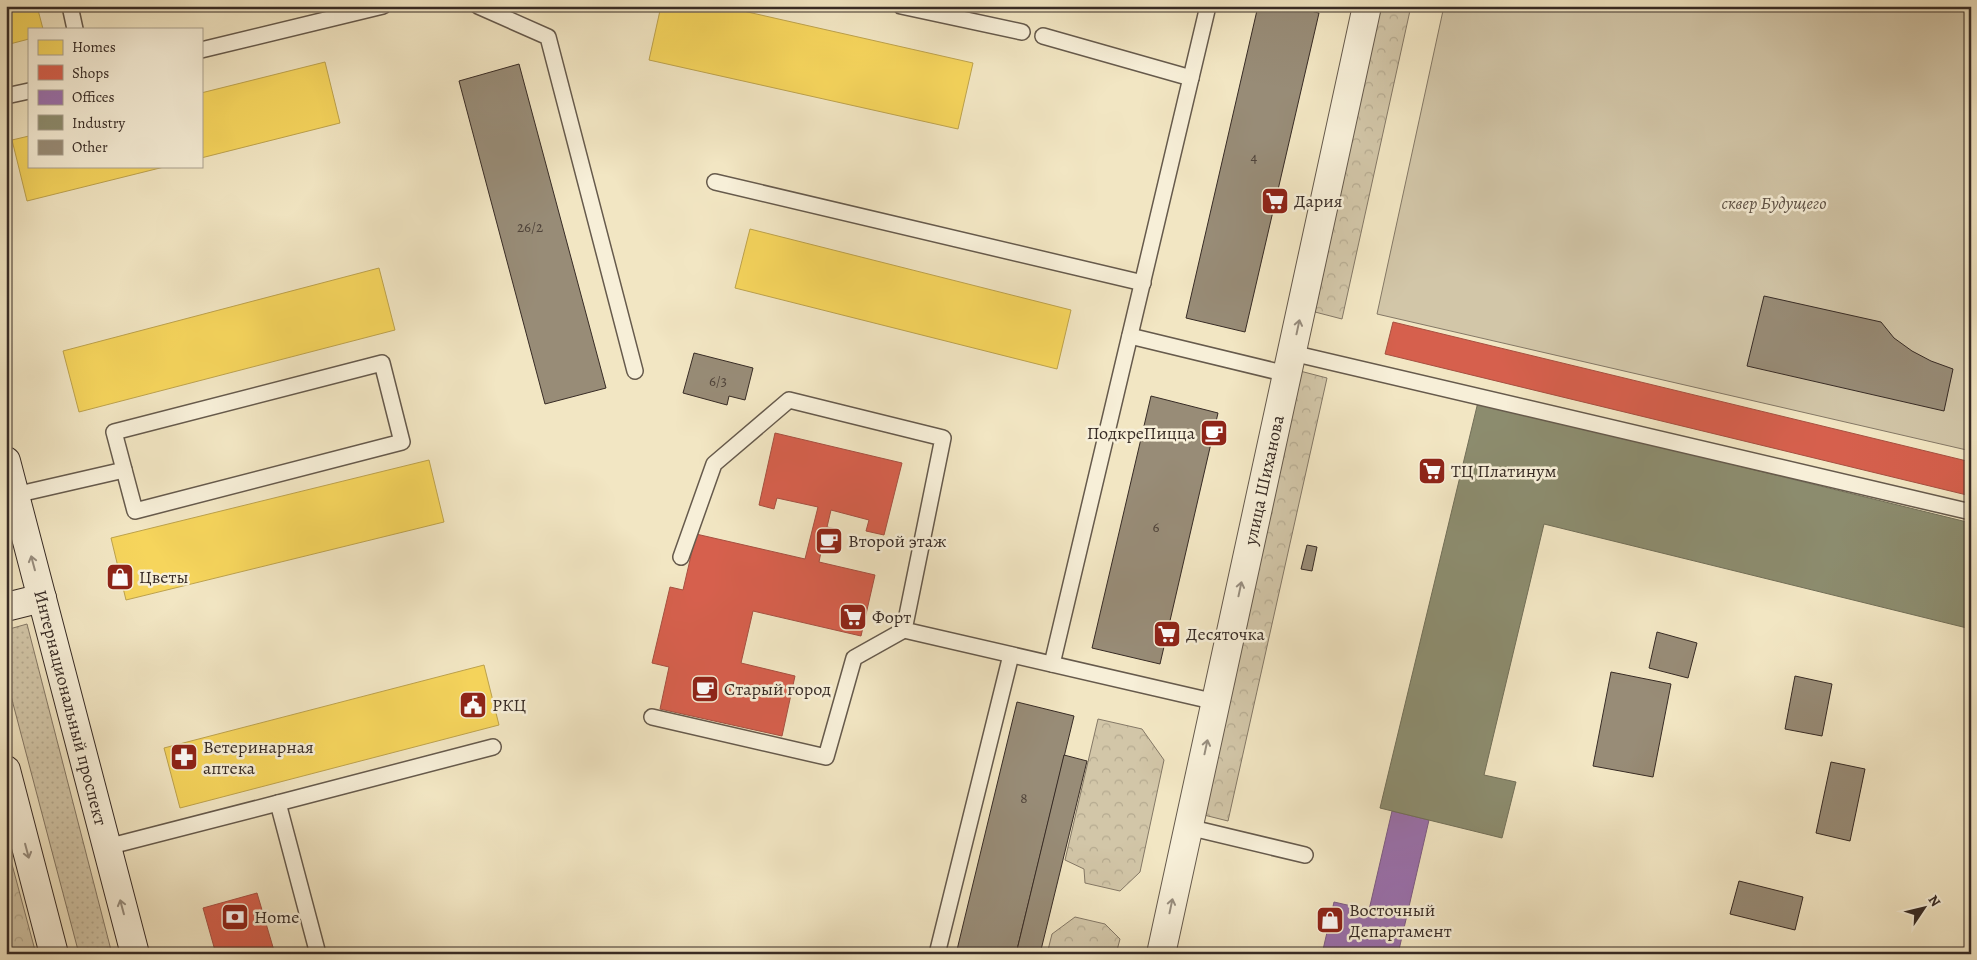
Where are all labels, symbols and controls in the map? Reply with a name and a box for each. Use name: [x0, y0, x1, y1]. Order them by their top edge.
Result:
legend: [28, 28, 202, 168]
text: Homes: [72, 37, 116, 57]
text: Shops: [72, 63, 109, 83]
text: Offices: [72, 87, 115, 107]
text: Industry: [72, 113, 126, 133]
text: Other: [72, 137, 108, 157]
house number: 4: [1251, 147, 1258, 167]
supermarket icon: Дария: [1260, 186, 1290, 216]
place label: Дария: [1294, 189, 1343, 213]
park label: сквер Будущего: [1721, 191, 1827, 215]
house number: 26/2: [517, 217, 543, 237]
one-way arrow: [1294, 320, 1303, 336]
house number: 6/3: [709, 371, 727, 391]
street label: улица Шиханова: [1238, 412, 1290, 548]
cafe icon: ПодкреПицца: [1199, 418, 1229, 448]
place label: ПодкреПицца: [1087, 421, 1196, 445]
supermarket icon: ТЦ Платинум: [1417, 456, 1447, 486]
place label: ТЦ Платинум: [1451, 459, 1556, 483]
house number: 6: [1153, 517, 1160, 537]
cafe icon: Второй этаж: [814, 526, 844, 556]
place label: Второй этаж: [848, 529, 947, 553]
one-way arrow: [28, 555, 37, 571]
shop icon: Цветы: [105, 562, 135, 592]
place label: Цветы: [139, 565, 189, 589]
one-way arrow: [1236, 581, 1245, 597]
street label: Интернациональный проспект: [28, 587, 113, 828]
supermarket icon: Форт: [838, 602, 868, 632]
place label: Форт: [872, 605, 911, 629]
supermarket icon: Десяточка: [1152, 619, 1182, 649]
place label: Десяточка: [1186, 622, 1266, 646]
cafe icon: Старый город: [690, 674, 720, 704]
place label: Старый город: [724, 677, 831, 701]
public building icon: РКЦ: [458, 690, 488, 720]
place label: РКЦ: [492, 693, 526, 717]
place label: Ветеринарная аптека: [203, 735, 314, 780]
one-way arrow: [1201, 740, 1211, 756]
pharmacy icon: Ветеринарная аптека: [169, 742, 199, 772]
house number: 8: [1020, 788, 1028, 808]
one-way arrow: [23, 843, 33, 859]
north arrow: [1900, 882, 1950, 932]
text: N: [1924, 891, 1945, 910]
place label: Восточный Департамент: [1349, 898, 1452, 943]
one-way arrow: [117, 899, 126, 915]
one-way arrow: [1167, 899, 1176, 915]
bank icon: Home: [220, 902, 250, 932]
place label: Home: [254, 905, 299, 929]
shop icon: Восточный Департамент: [1315, 905, 1345, 935]

